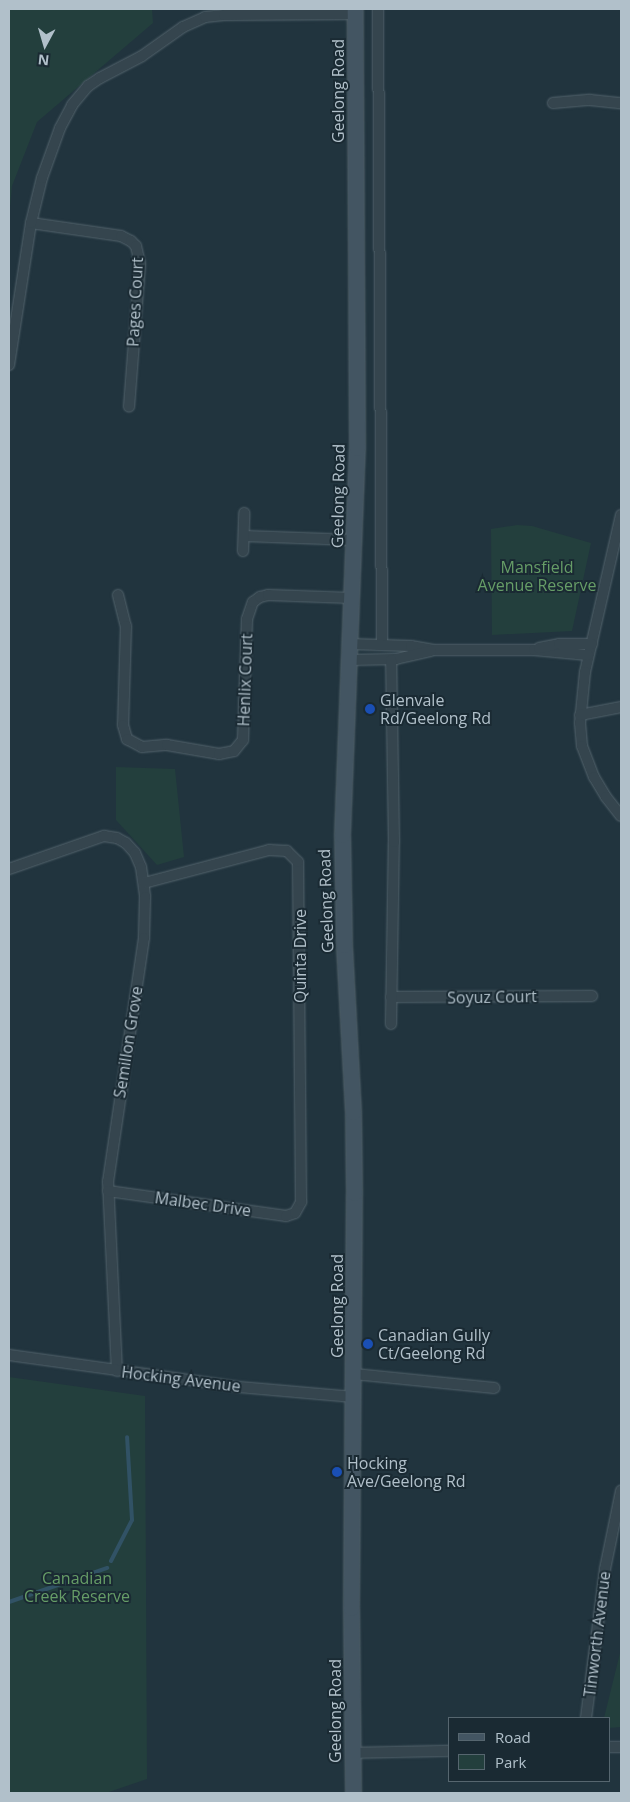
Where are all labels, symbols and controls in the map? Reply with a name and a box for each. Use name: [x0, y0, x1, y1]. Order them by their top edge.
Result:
north arrow: [20, 20, 70, 70]
street label: Geelong Road: [328, 39, 348, 143]
text: N: [37, 50, 50, 70]
street label: Pages Court: [123, 257, 147, 347]
street label: Geelong Road: [327, 444, 349, 548]
park label: Mansfield Avenue Reserve: [478, 557, 596, 595]
street label: Henlix Court: [234, 633, 256, 727]
place label: Glenvale Rd/Geelong Rd: [380, 690, 491, 728]
marker: Glenvale Rd/Geelong Rd: [364, 703, 376, 715]
street label: Geelong Road: [315, 849, 337, 953]
street label: Quinta Drive: [290, 909, 310, 1003]
street label: Semillon Grove: [110, 985, 146, 1099]
street label: Soyuz Court: [447, 987, 537, 1007]
street label: Malbec Drive: [154, 1188, 252, 1220]
street label: Geelong Road: [327, 1254, 347, 1358]
place label: Canadian Gully Ct/Geelong Rd: [378, 1325, 490, 1363]
marker: Canadian Gully Ct/Geelong Rd: [362, 1338, 374, 1350]
street label: Hocking Avenue: [120, 1362, 242, 1396]
place label: Hocking Ave/Geelong Rd: [347, 1453, 466, 1491]
marker: Hocking Ave/Geelong Rd: [331, 1466, 343, 1478]
park label: Canadian Creek Reserve: [24, 1568, 130, 1606]
street label: Tinworth Avenue: [580, 1570, 614, 1698]
street label: Geelong Road: [325, 1659, 345, 1763]
legend: [448, 1717, 610, 1782]
text: Road: [495, 1727, 531, 1747]
text: Park: [495, 1752, 526, 1772]

